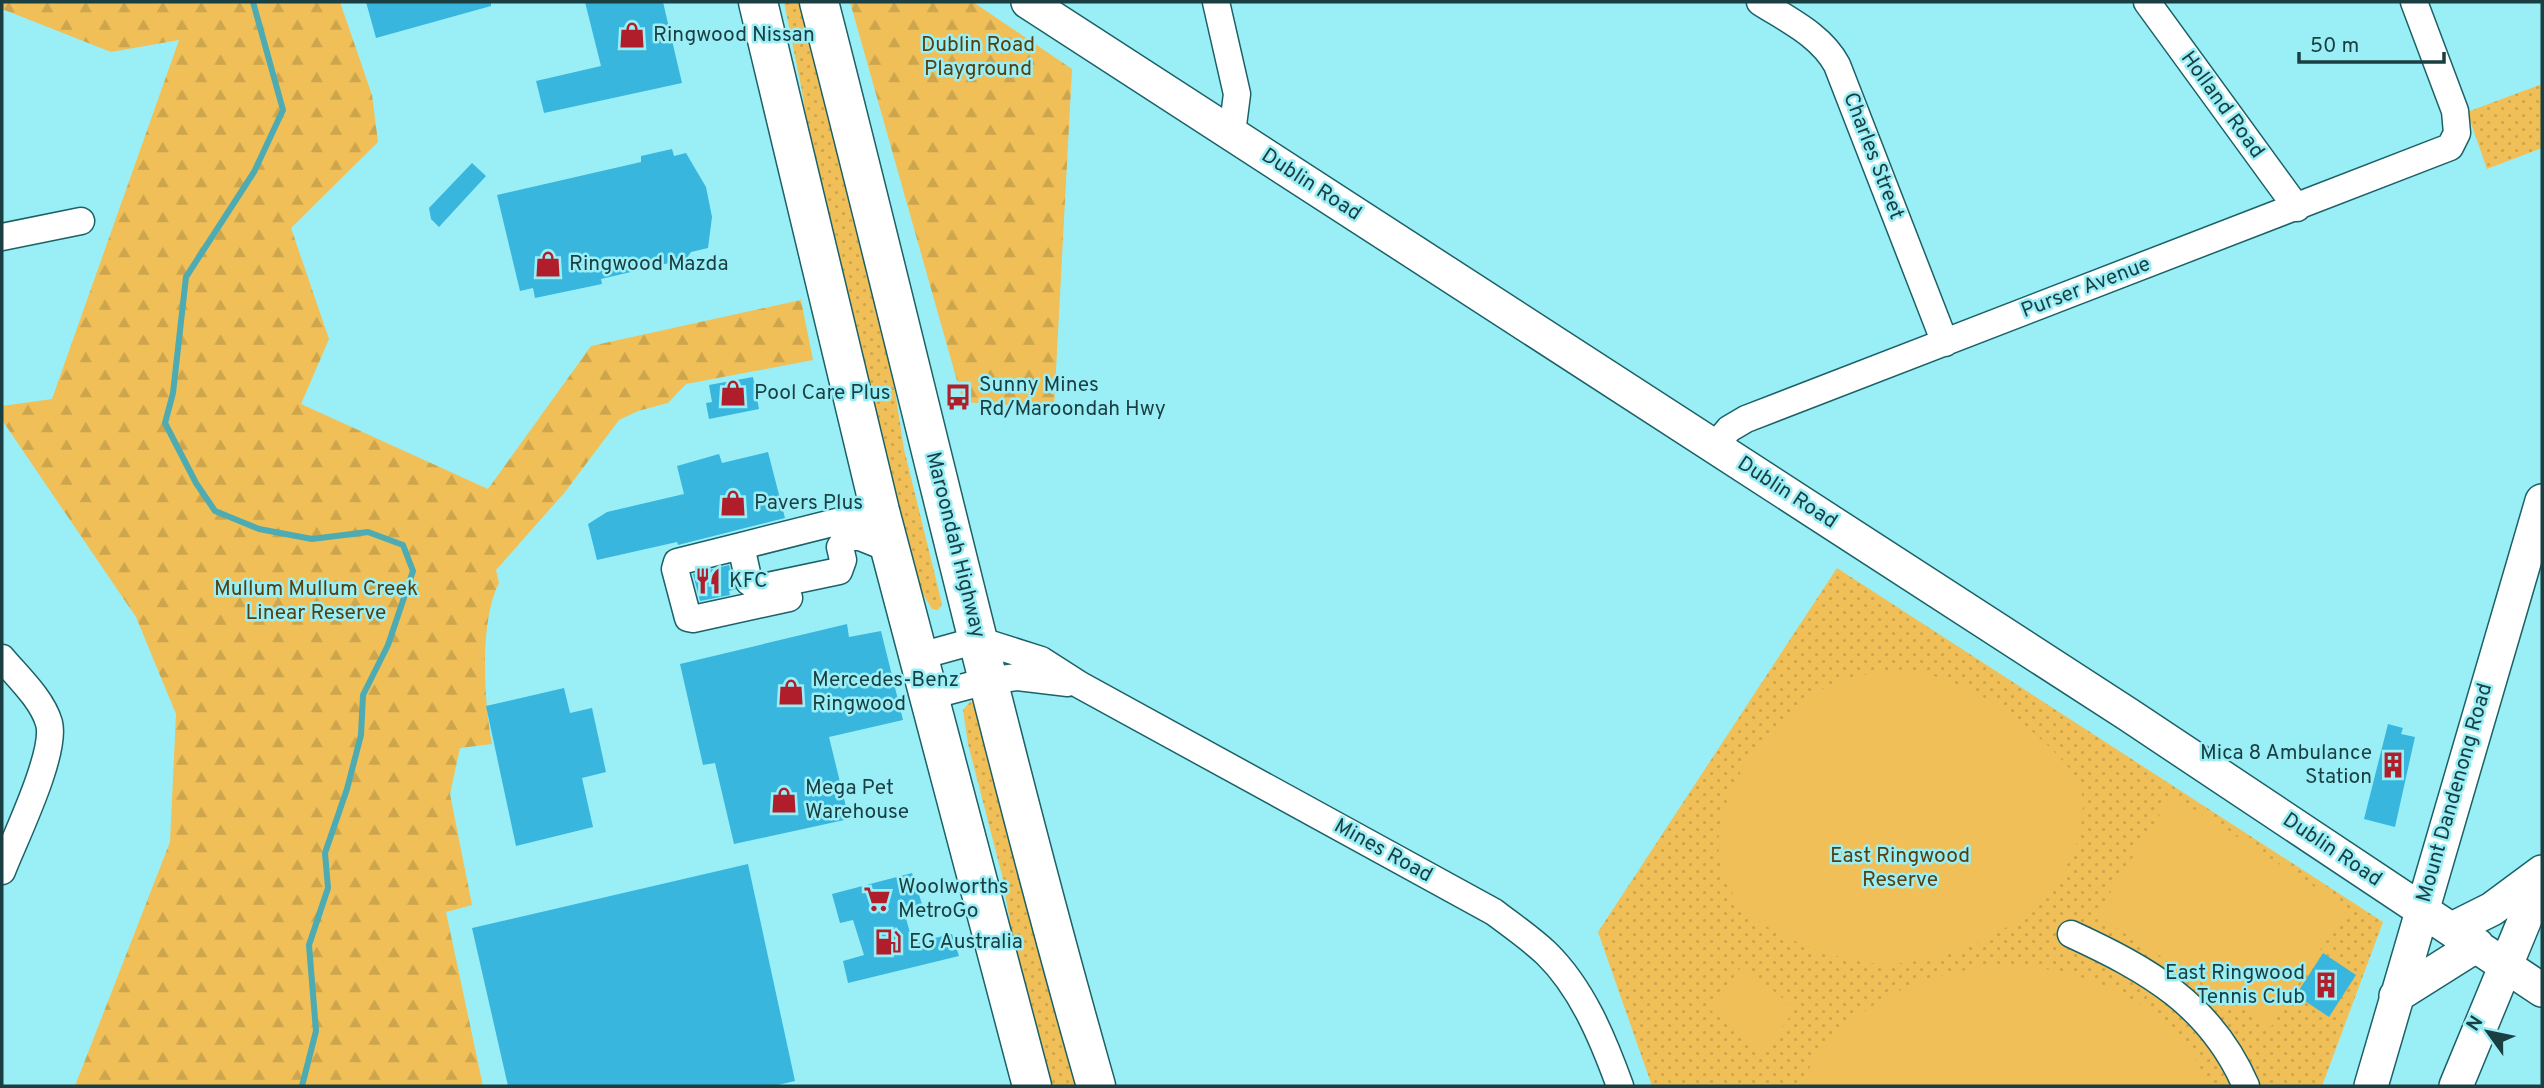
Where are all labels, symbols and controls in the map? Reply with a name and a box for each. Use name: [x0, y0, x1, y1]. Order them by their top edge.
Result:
shop icon: Ringwood Nissan: [617, 20, 647, 50]
scale bar: [2299, 21, 2444, 65]
place label: Ringwood Nissan: [653, 22, 815, 49]
park label: Dublin Road Playground: [921, 32, 1035, 83]
text: 50 m: [2310, 33, 2359, 60]
street label: Holland Road: [2174, 46, 2270, 164]
street label: Charles Street: [1836, 89, 1910, 223]
street label: Dublin Road: [1256, 143, 1366, 227]
shop icon: Ringwood Mazda: [533, 249, 563, 279]
place label: Ringwood Mazda: [569, 251, 728, 278]
street label: Purser Avenue: [2017, 251, 2155, 325]
place label: Sunny Mines Rd/Maroondah Hwy: [979, 372, 1166, 423]
shop icon: Pool Care Plus: [718, 378, 748, 408]
place label: Pool Care Plus: [754, 380, 891, 407]
bus stop icon: Sunny Mines Rd/Maroondah Hwy: [943, 382, 973, 412]
street label: Maroondah Highway: [919, 449, 991, 641]
street label: Dublin Road: [1732, 451, 1842, 535]
shop icon: Pavers Plus: [718, 488, 748, 518]
place label: Pavers Plus: [754, 490, 863, 517]
restaurant icon: KFC: [693, 566, 723, 596]
place label: KFC: [729, 568, 768, 595]
park label: Mullum Mullum Creek Linear Reserve: [214, 576, 418, 627]
place label: Mercedes-Benz Ringwood: [812, 667, 959, 718]
shop icon: Mercedes-Benz Ringwood: [776, 677, 806, 707]
street label: Mount Dandenong Road: [2411, 680, 2499, 906]
place label: Mica 8 Ambulance Station: [2200, 740, 2372, 791]
building icon: Mica 8 Ambulance Station: [2378, 750, 2408, 780]
place label: Mega Pet Warehouse: [805, 775, 909, 826]
shop icon: Mega Pet Warehouse: [769, 785, 799, 815]
street label: Dublin Road: [2277, 807, 2387, 893]
street label: Mines Road: [1329, 813, 1437, 889]
park label: East Ringwood Reserve: [1830, 843, 1970, 894]
place label: Woolworths MetroGo: [898, 874, 1009, 925]
supermarket icon: Woolworths MetroGo: [862, 884, 892, 914]
fuel station icon: EG Australia: [873, 927, 903, 957]
place label: EG Australia: [909, 929, 1023, 956]
place label: East Ringwood Tennis Club: [2165, 960, 2305, 1011]
building icon: East Ringwood Tennis Club: [2311, 970, 2341, 1000]
north arrow: [2453, 997, 2523, 1067]
text: N: [2462, 1012, 2489, 1036]

